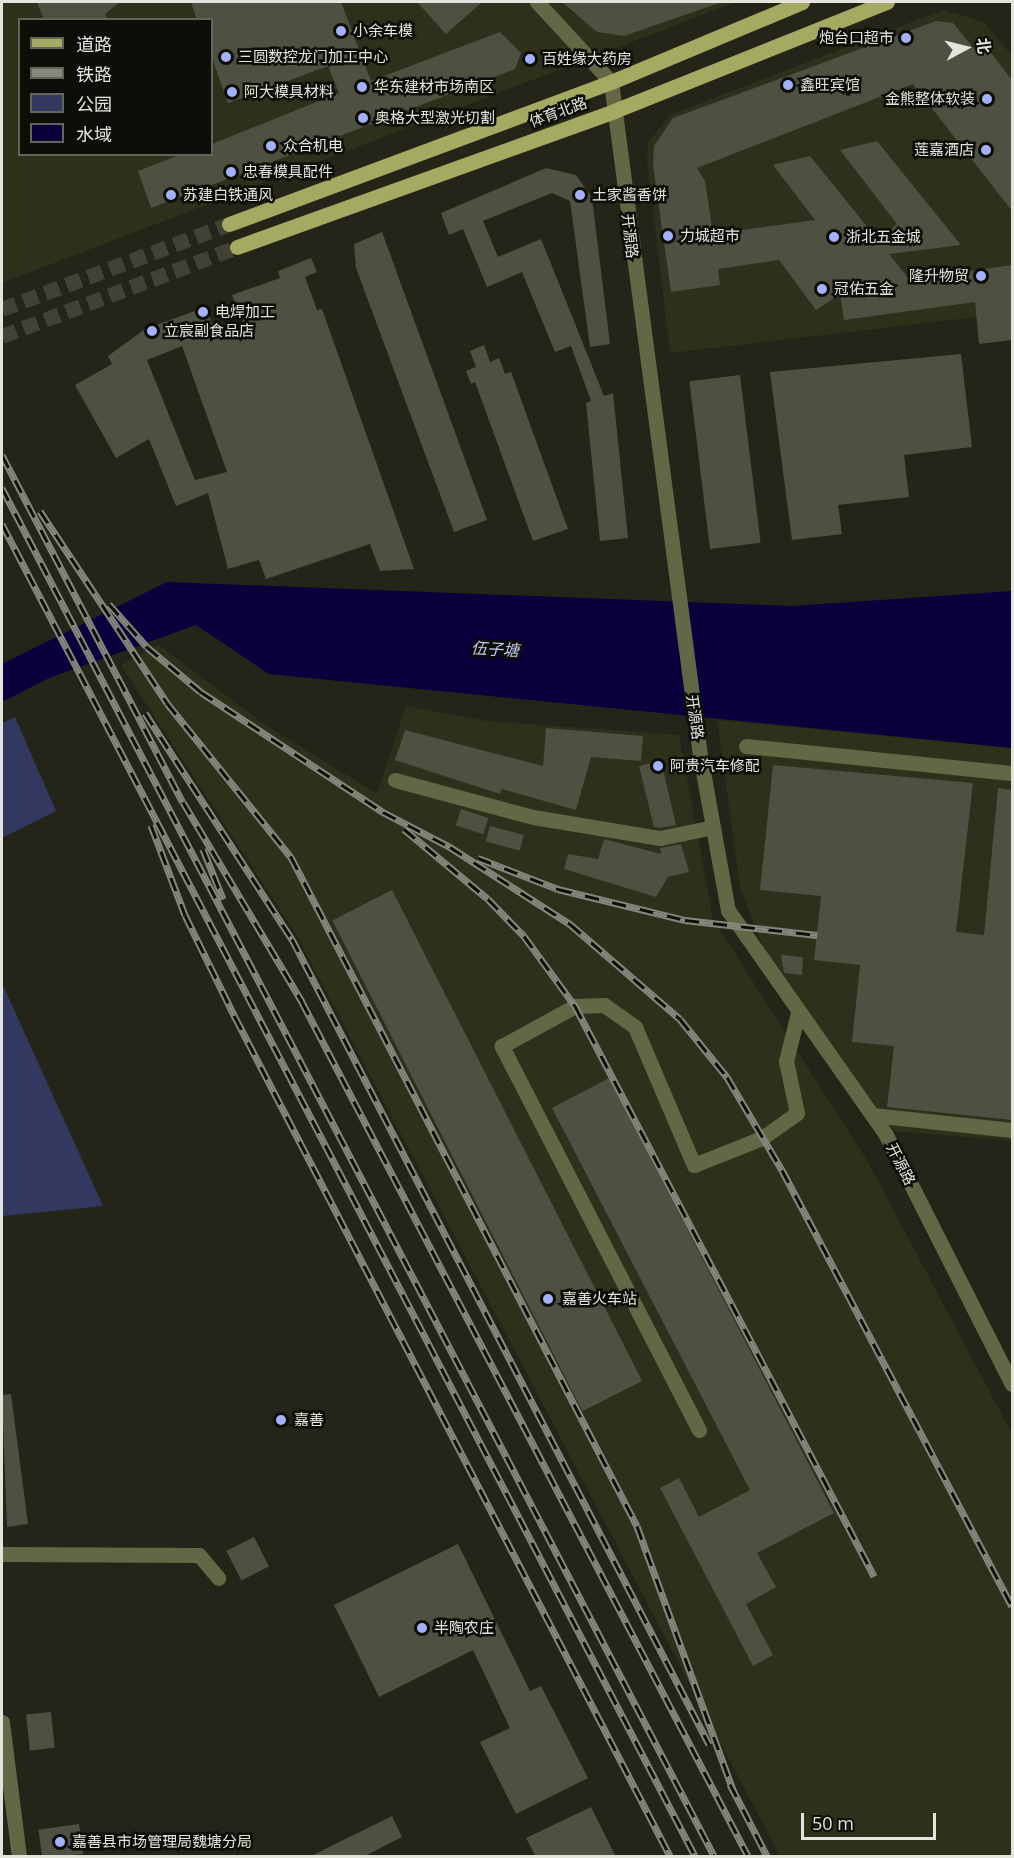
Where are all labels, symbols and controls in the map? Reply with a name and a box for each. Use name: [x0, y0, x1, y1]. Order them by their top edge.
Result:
legend: [18, 18, 213, 156]
north arrow: [936, 18, 996, 78]
place label: 小余车模: [353, 22, 413, 40]
marker: 小余车模: [334, 24, 348, 38]
place label: 炮台口超市: [819, 29, 894, 47]
marker: 炮台口超市: [899, 31, 913, 45]
text: 道路: [76, 32, 112, 56]
text: 北: [972, 37, 996, 55]
place label: 三圆数控龙门加工中心: [238, 48, 388, 66]
marker: 三圆数控龙门加工中心: [219, 50, 233, 64]
place label: 百姓缘大药房: [542, 50, 632, 68]
marker: 百姓缘大药房: [523, 52, 537, 66]
text: 铁路: [76, 62, 112, 86]
place label: 鑫旺宾馆: [800, 76, 860, 94]
place label: 华东建材市场南区: [374, 78, 494, 96]
marker: 鑫旺宾馆: [781, 78, 795, 92]
marker: 华东建材市场南区: [355, 80, 369, 94]
place label: 阿大模具材料: [244, 83, 334, 101]
marker: 阿大模具材料: [225, 85, 239, 99]
place label: 金熊整体软装: [885, 90, 975, 108]
text: 公园: [76, 92, 112, 116]
marker: 金熊整体软装: [980, 92, 994, 106]
street label: 体育北路: [527, 93, 589, 131]
place label: 奥格大型激光切割: [375, 109, 495, 127]
marker: 奥格大型激光切割: [356, 111, 370, 125]
text: 水域: [76, 122, 112, 146]
place label: 众合机电: [283, 137, 343, 155]
marker: 众合机电: [264, 139, 278, 153]
place label: 莲嘉酒店: [914, 141, 974, 159]
marker: 莲嘉酒店: [979, 143, 993, 157]
place label: 忠春模具配件: [243, 163, 333, 181]
marker: 忠春模具配件: [224, 165, 238, 179]
place label: 苏建白铁通风: [183, 186, 273, 204]
place label: 土家酱香饼: [592, 186, 667, 204]
marker: 苏建白铁通风: [164, 188, 178, 202]
marker: 土家酱香饼: [573, 188, 587, 202]
street label: 开源路: [618, 213, 642, 259]
place label: 力城超市: [680, 227, 740, 245]
place label: 浙北五金城: [846, 228, 921, 246]
marker: 力城超市: [661, 229, 675, 243]
marker: 浙北五金城: [827, 230, 841, 244]
place label: 隆升物贸: [909, 267, 969, 285]
marker: 隆升物贸: [974, 269, 988, 283]
place label: 冠佑五金: [834, 280, 894, 298]
marker: 冠佑五金: [815, 282, 829, 296]
place label: 电焊加工: [215, 303, 275, 321]
marker: 电焊加工: [196, 305, 210, 319]
place label: 立宸副食品店: [164, 322, 254, 340]
marker: 立宸副食品店: [145, 324, 159, 338]
water label: 伍子塘: [471, 638, 519, 660]
street label: 开源路: [683, 693, 707, 741]
place label: 阿贵汽车修配: [670, 757, 760, 775]
marker: 阿贵汽车修配: [651, 759, 665, 773]
street label: 开源路: [883, 1140, 919, 1188]
marker: 嘉善火车站: [539, 1290, 557, 1308]
place label: 嘉善火车站: [562, 1290, 637, 1308]
marker: 嘉善: [272, 1411, 290, 1429]
place label: 嘉善: [294, 1411, 324, 1429]
place label: 半陶农庄: [434, 1619, 494, 1637]
marker: 半陶农庄: [415, 1621, 429, 1635]
scale bar: [804, 1801, 939, 1839]
text: 50 m: [812, 1811, 854, 1835]
place label: 嘉善县市场管理局魏塘分局: [72, 1833, 252, 1851]
marker: 嘉善县市场管理局魏塘分局: [53, 1835, 67, 1849]

